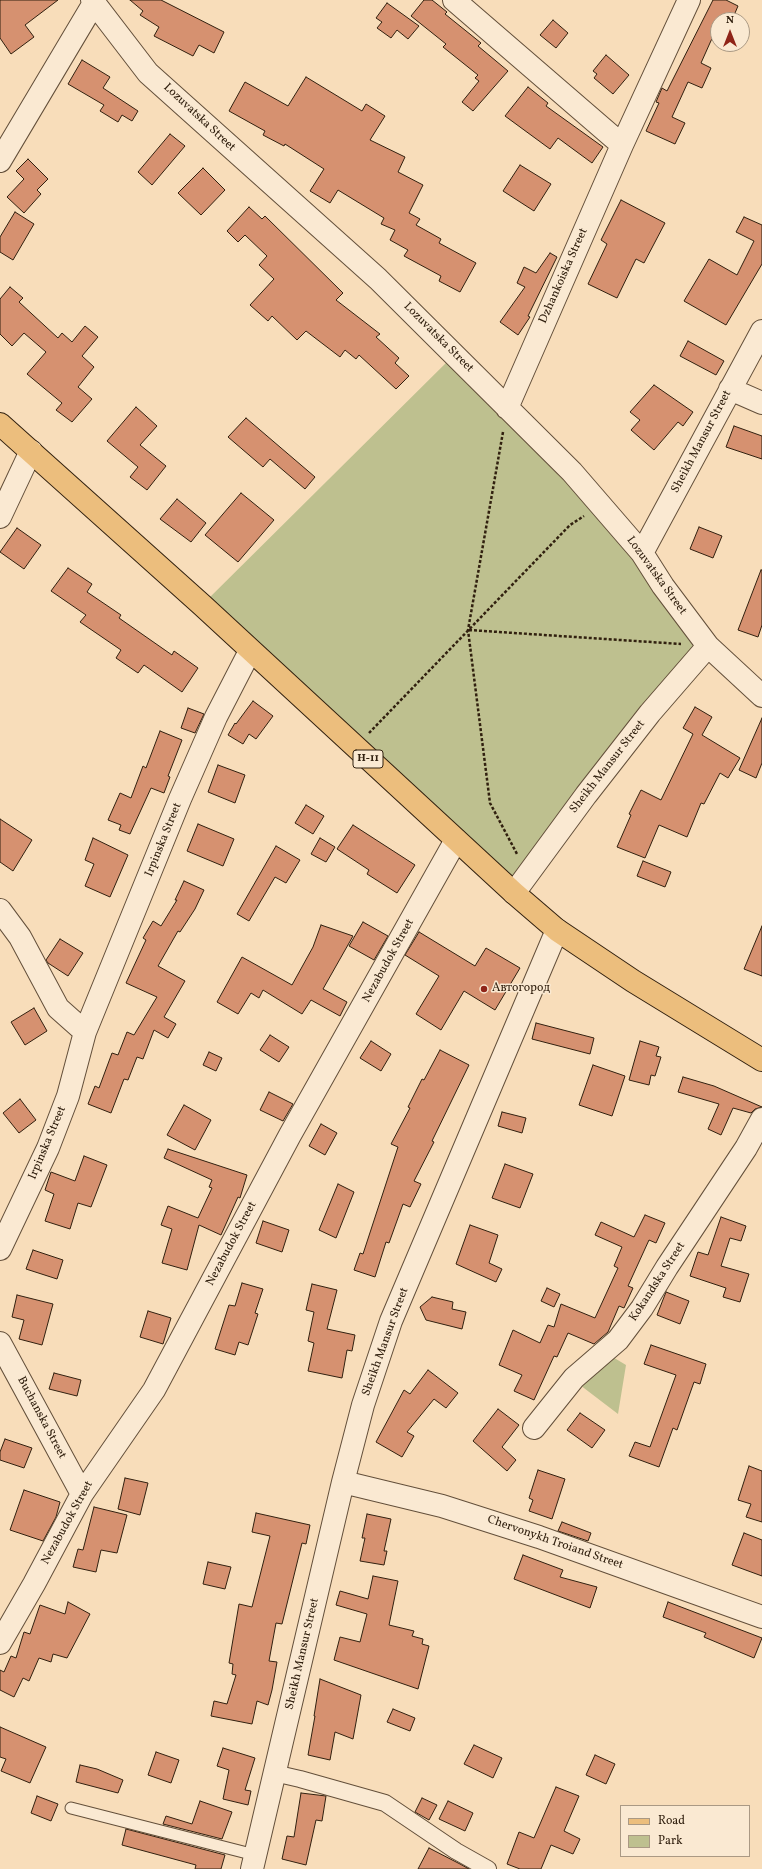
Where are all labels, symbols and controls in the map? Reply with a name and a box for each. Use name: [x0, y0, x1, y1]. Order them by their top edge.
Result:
north arrow: [710, 12, 750, 52]
text: N: [726, 13, 734, 28]
street label: Lozuvatska Street: [160, 81, 238, 155]
street label: Dzhankoiska Street: [536, 226, 592, 326]
street label: Lozuvatska Street: [400, 300, 476, 376]
street label: Sheikh Mansur Street: [669, 388, 735, 496]
street label: Lozuvatska Street: [623, 534, 689, 618]
street label: Sheikh Mansur Street: [567, 718, 649, 816]
road number: Н-11: [353, 750, 383, 768]
street label: Irpinska Street: [143, 801, 185, 879]
street label: Nezabudok Street: [360, 917, 418, 1005]
place label: Автогород: [492, 982, 550, 996]
marker: Автогород: [479, 984, 489, 994]
street label: Irpinska Street: [26, 1104, 70, 1182]
street label: Nezabudok Street: [204, 1199, 260, 1289]
street label: Kokandska Street: [627, 1240, 689, 1324]
street label: Sheikh Mansur Street: [360, 1286, 412, 1398]
street label: Buchanska Street: [13, 1374, 69, 1462]
street label: Nezabudok Street: [39, 1479, 97, 1567]
street label: Chervonykh Troiand Street: [485, 1513, 625, 1573]
street label: Sheikh Mansur Street: [283, 1597, 323, 1711]
legend: [620, 1805, 750, 1857]
text: Road: [658, 1813, 685, 1829]
text: Park: [658, 1833, 683, 1849]

